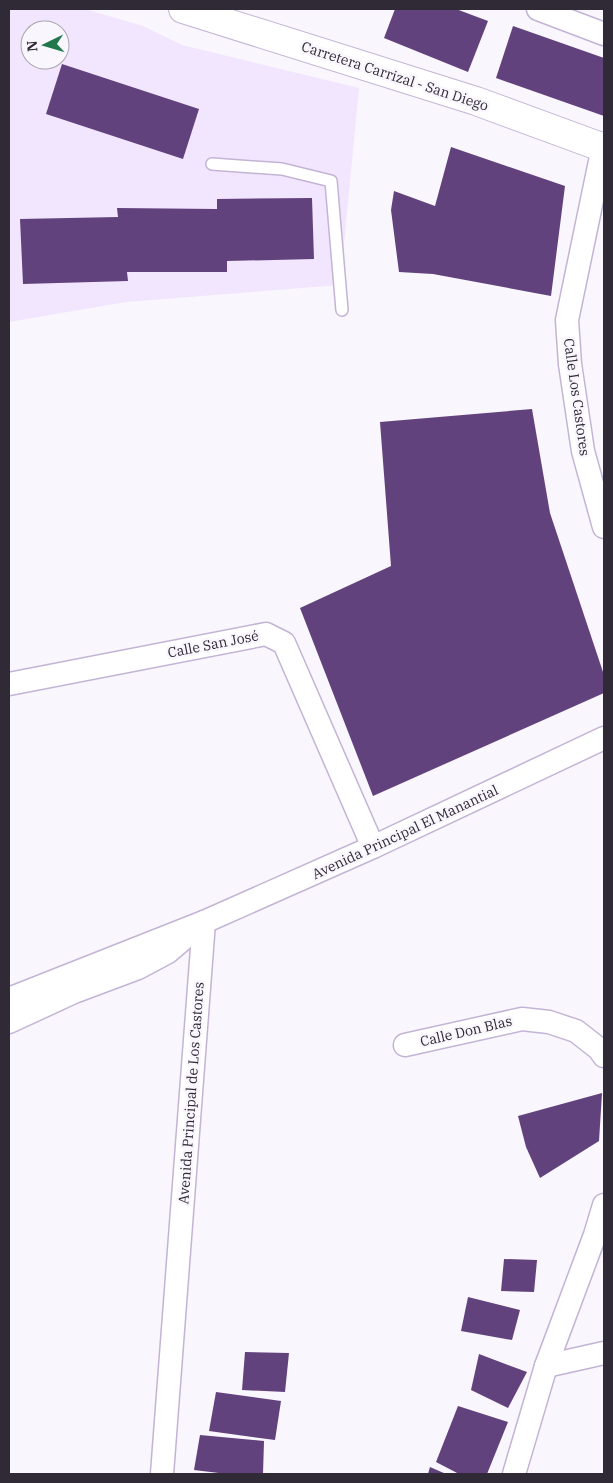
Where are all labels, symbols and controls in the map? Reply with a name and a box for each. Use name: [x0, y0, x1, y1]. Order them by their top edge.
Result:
north arrow: [20, 20, 70, 70]
street label: Carretera Carrizal - San Diego: [299, 37, 491, 115]
text: N: [23, 40, 41, 52]
street label: Calle Los Castores: [560, 337, 594, 457]
street label: Calle San José: [166, 626, 260, 662]
street label: Avenida Principal El Manantial: [309, 781, 501, 883]
street label: Avenida Principal de Los Castores: [174, 981, 208, 1205]
street label: Calle Don Blas: [418, 1012, 514, 1050]

